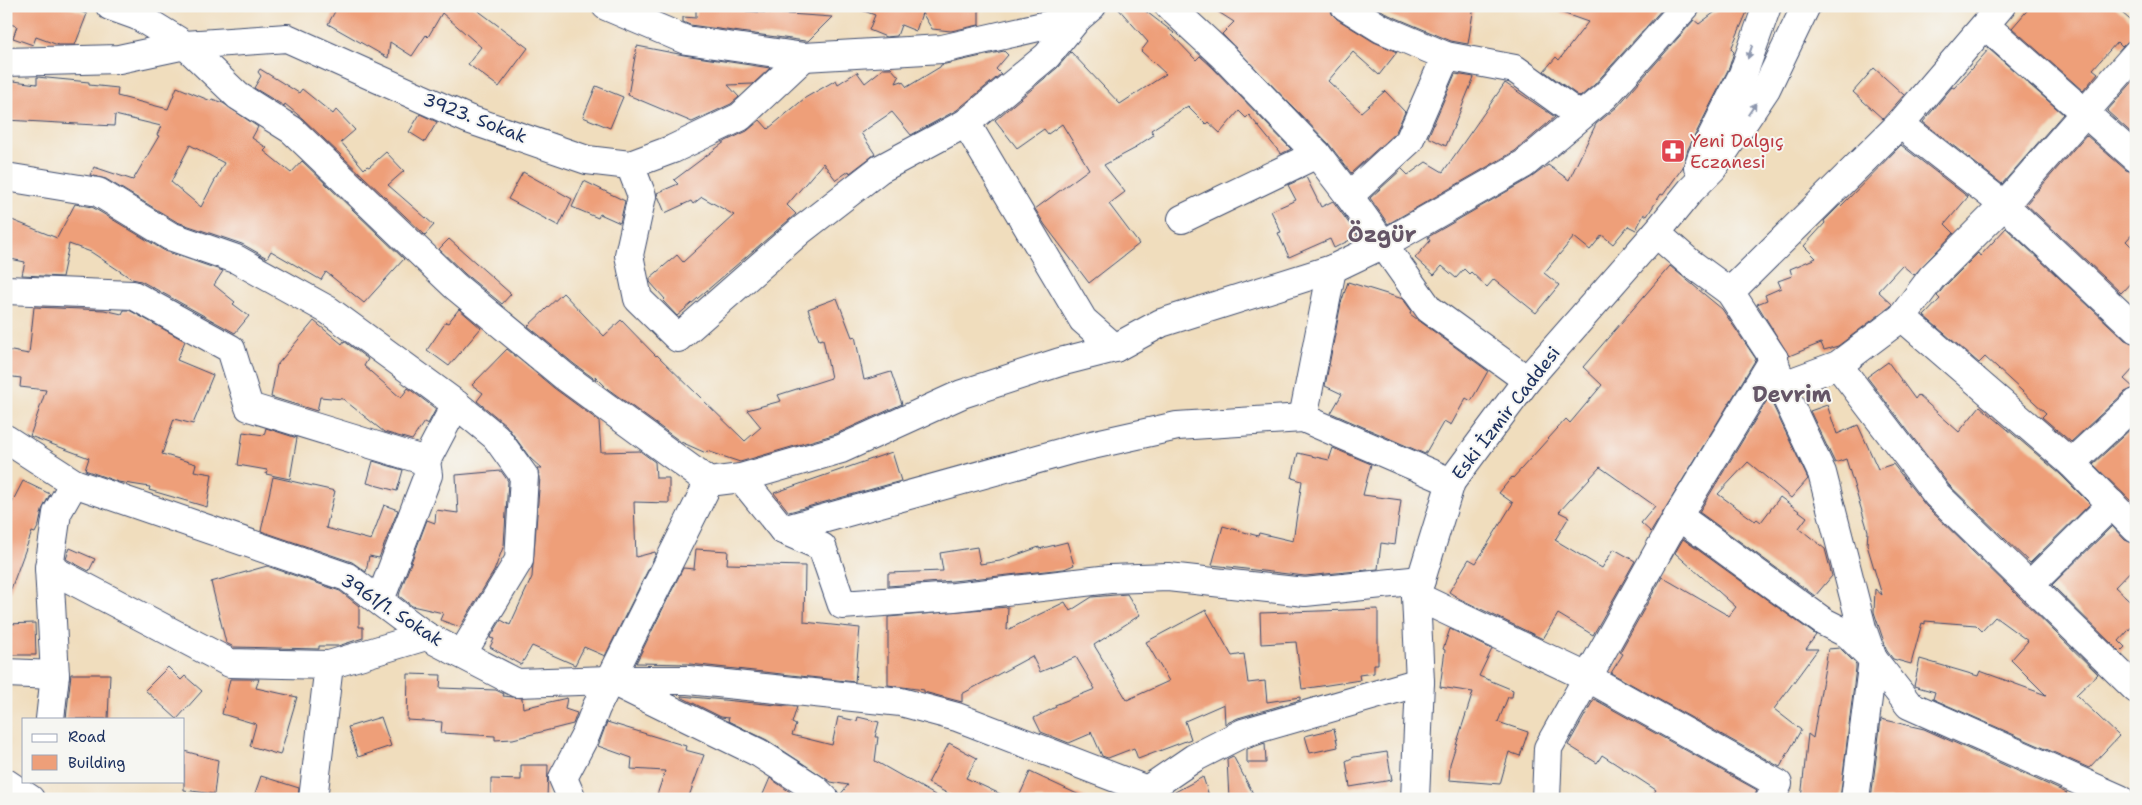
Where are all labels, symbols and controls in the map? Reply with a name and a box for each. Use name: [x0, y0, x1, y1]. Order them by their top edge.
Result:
one-way arrow: [1746, 45, 1754, 60]
street label: 3923. Sokak: [420, 87, 530, 149]
one-way arrow: [1747, 103, 1757, 116]
place label: Yeni Dalgıç Eczanesi: [1690, 129, 1784, 174]
pharmacy icon: Yeni Dalgıç Eczanesi: [1660, 138, 1686, 164]
district label: Özgür: [1348, 220, 1417, 249]
street label: Eski İzmir Caddesi: [1446, 341, 1566, 485]
district label: Devrim: [1752, 380, 1832, 409]
street label: 3961/1. Sokak: [336, 568, 448, 652]
legend: [22, 718, 185, 782]
text: Road: [68, 727, 106, 747]
text: Building: [68, 753, 125, 773]

